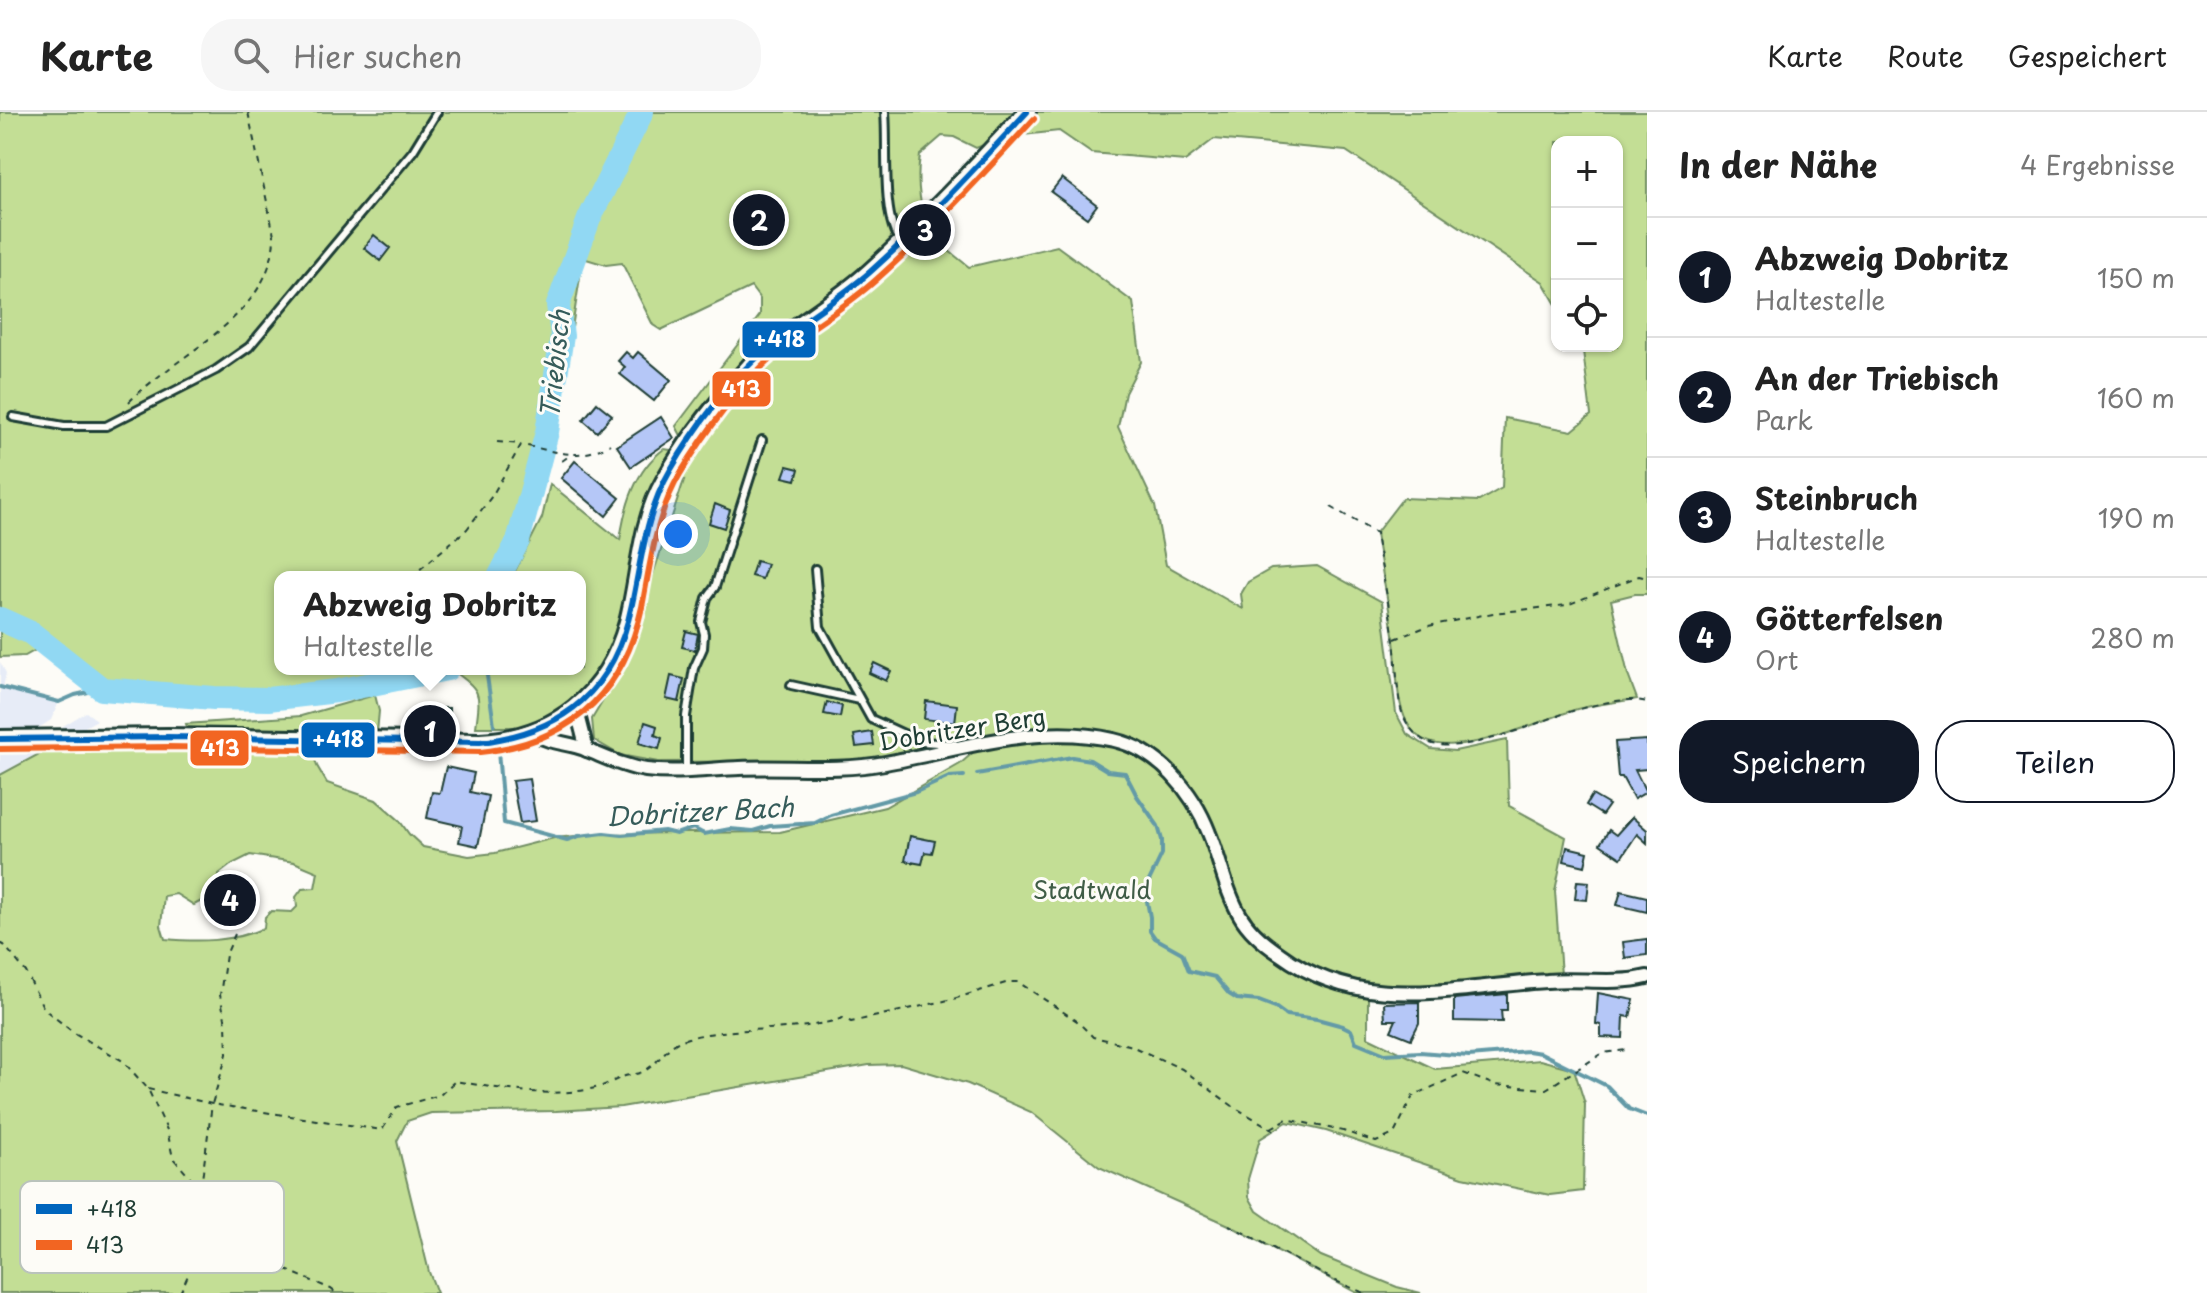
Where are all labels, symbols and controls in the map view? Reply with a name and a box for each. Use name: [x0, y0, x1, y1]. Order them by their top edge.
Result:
search box: [201, 19, 761, 91]
text: Karte: [40, 27, 153, 84]
icon: search: [229, 33, 273, 77]
text: Hier suchen: [293, 33, 462, 78]
text: Karte: [1767, 34, 1843, 77]
text: Route: [1887, 34, 1964, 77]
text: Gespeichert: [2008, 34, 2167, 77]
map controls: [1551, 136, 1623, 352]
button: +: [1551, 136, 1623, 208]
text: In der Nähe: [1679, 138, 1877, 190]
text: 4 Ergebnisse: [2020, 145, 2175, 184]
pin: 2: [733, 190, 785, 250]
pin: 3: [899, 200, 951, 260]
button: −: [1551, 208, 1623, 280]
text: Abzweig Dobritz: [1755, 235, 2009, 280]
text: 1: [1699, 258, 1711, 297]
text: 150 m: [2097, 258, 2175, 297]
button: locate: [1551, 280, 1623, 352]
text: Haltestelle: [1755, 280, 1886, 319]
water label: Triebisch: [529, 307, 579, 420]
line badge: +418: [741, 320, 817, 359]
text: +418: [753, 321, 805, 354]
text: An der Triebisch: [1755, 355, 1999, 400]
line badge: 413: [711, 370, 772, 408]
text: 413: [721, 371, 761, 404]
text: 2: [1696, 378, 1714, 417]
text: 160 m: [2097, 378, 2175, 417]
text: Park: [1755, 400, 1813, 439]
text: Steinbruch: [1755, 475, 1918, 520]
text: 3: [1696, 498, 1714, 537]
text: 190 m: [2098, 498, 2175, 537]
your location: [658, 514, 698, 554]
text: Haltestelle: [1755, 520, 1886, 559]
popup: [274, 571, 586, 675]
text: Abzweig Dobritz: [303, 581, 557, 626]
text: Götterfelsen: [1755, 595, 1943, 640]
text: 4: [1696, 618, 1714, 657]
text: 280 m: [2090, 618, 2175, 657]
text: Haltestelle: [303, 626, 434, 665]
text: Ort: [1755, 640, 1798, 679]
street label: Dobritzer Berg: [876, 697, 1048, 759]
pin: 1: [404, 701, 456, 761]
button: Speichern: [1679, 720, 1919, 803]
button: Teilen: [1935, 720, 2175, 803]
line badge: +418: [300, 721, 376, 759]
text: +418: [312, 721, 364, 754]
line badge: 413: [189, 729, 250, 767]
text: 413: [200, 730, 240, 763]
water label: Dobritzer Bach: [605, 787, 796, 835]
pin: 4: [204, 870, 256, 930]
park label: Stadtwald: [1033, 871, 1151, 907]
legend: [20, 1181, 284, 1273]
text: +418: [86, 1191, 137, 1224]
text: 413: [86, 1227, 124, 1260]

